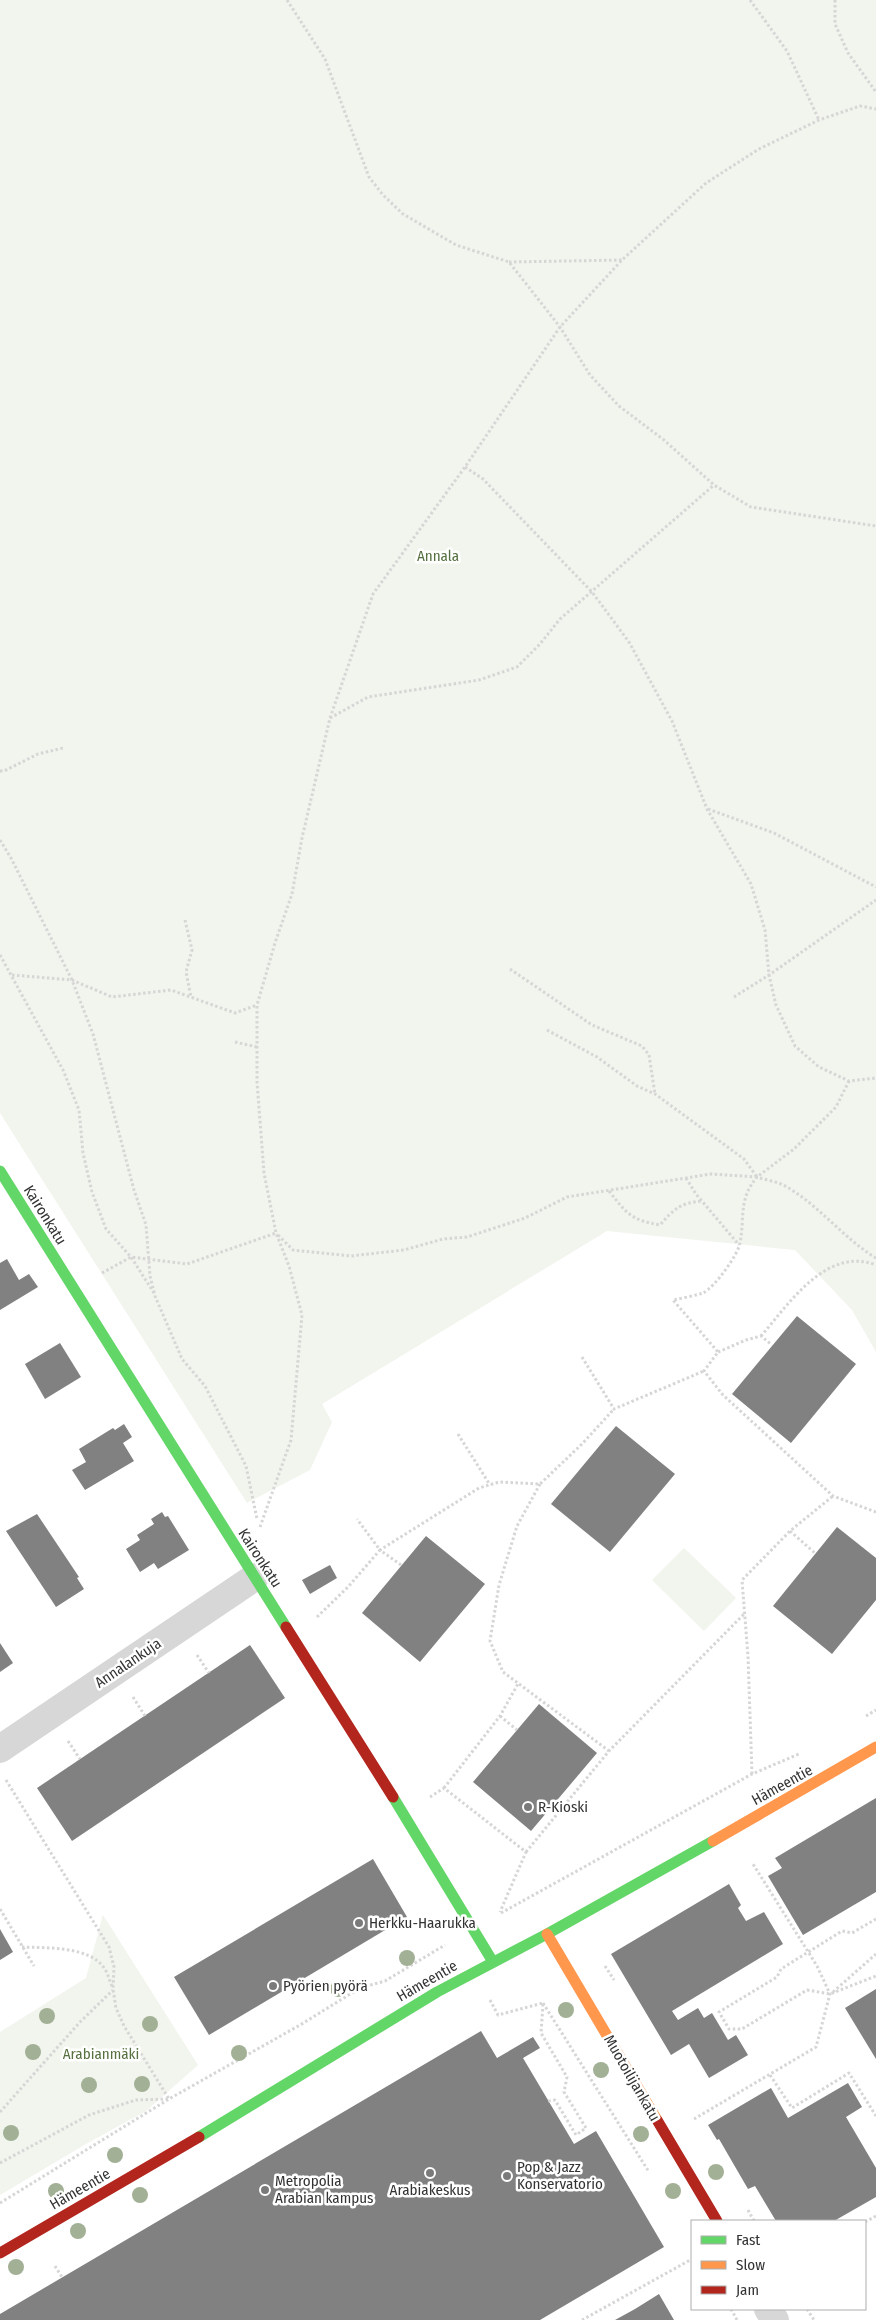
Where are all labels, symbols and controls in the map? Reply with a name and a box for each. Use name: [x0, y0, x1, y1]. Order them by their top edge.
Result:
park label: Annala: [417, 547, 459, 565]
street label: Kaironkatu: [20, 1182, 70, 1248]
street label: Kaironkatu: [234, 1525, 286, 1591]
street label: Annalankuja: [92, 1634, 164, 1692]
street label: Hämeentie: [748, 1761, 816, 1809]
place label: R-Kioski: [538, 1798, 588, 1816]
marker: R-Kioski: [522, 1801, 534, 1813]
place label: Herkku-Haarukka: [369, 1914, 476, 1932]
marker: Herkku-Haarukka: [353, 1917, 365, 1929]
street label: Hämeentie: [394, 1957, 460, 2005]
place label: Pyörien pyörä: [283, 1977, 368, 1995]
marker: Pyörien pyörä: [267, 1980, 279, 1992]
street label: Muotoilijankatu: [600, 2032, 664, 2124]
park label: Arabianmäki: [63, 2045, 139, 2063]
place label: Pop & Jazz Konservatorio: [517, 2158, 603, 2193]
street label: Hämeentie: [47, 2165, 113, 2213]
marker: Arabiakeskus: [424, 2167, 436, 2179]
marker: Pop & Jazz Konservatorio: [501, 2170, 513, 2182]
place label: Metropolia Arabian kampus: [275, 2172, 373, 2207]
place label: Arabiakeskus: [390, 2181, 470, 2199]
marker: Metropolia Arabian kampus: [259, 2184, 271, 2196]
legend: [691, 2220, 866, 2310]
text: Fast: [736, 2231, 760, 2249]
text: Slow: [736, 2256, 765, 2274]
text: Jam: [736, 2281, 759, 2299]

